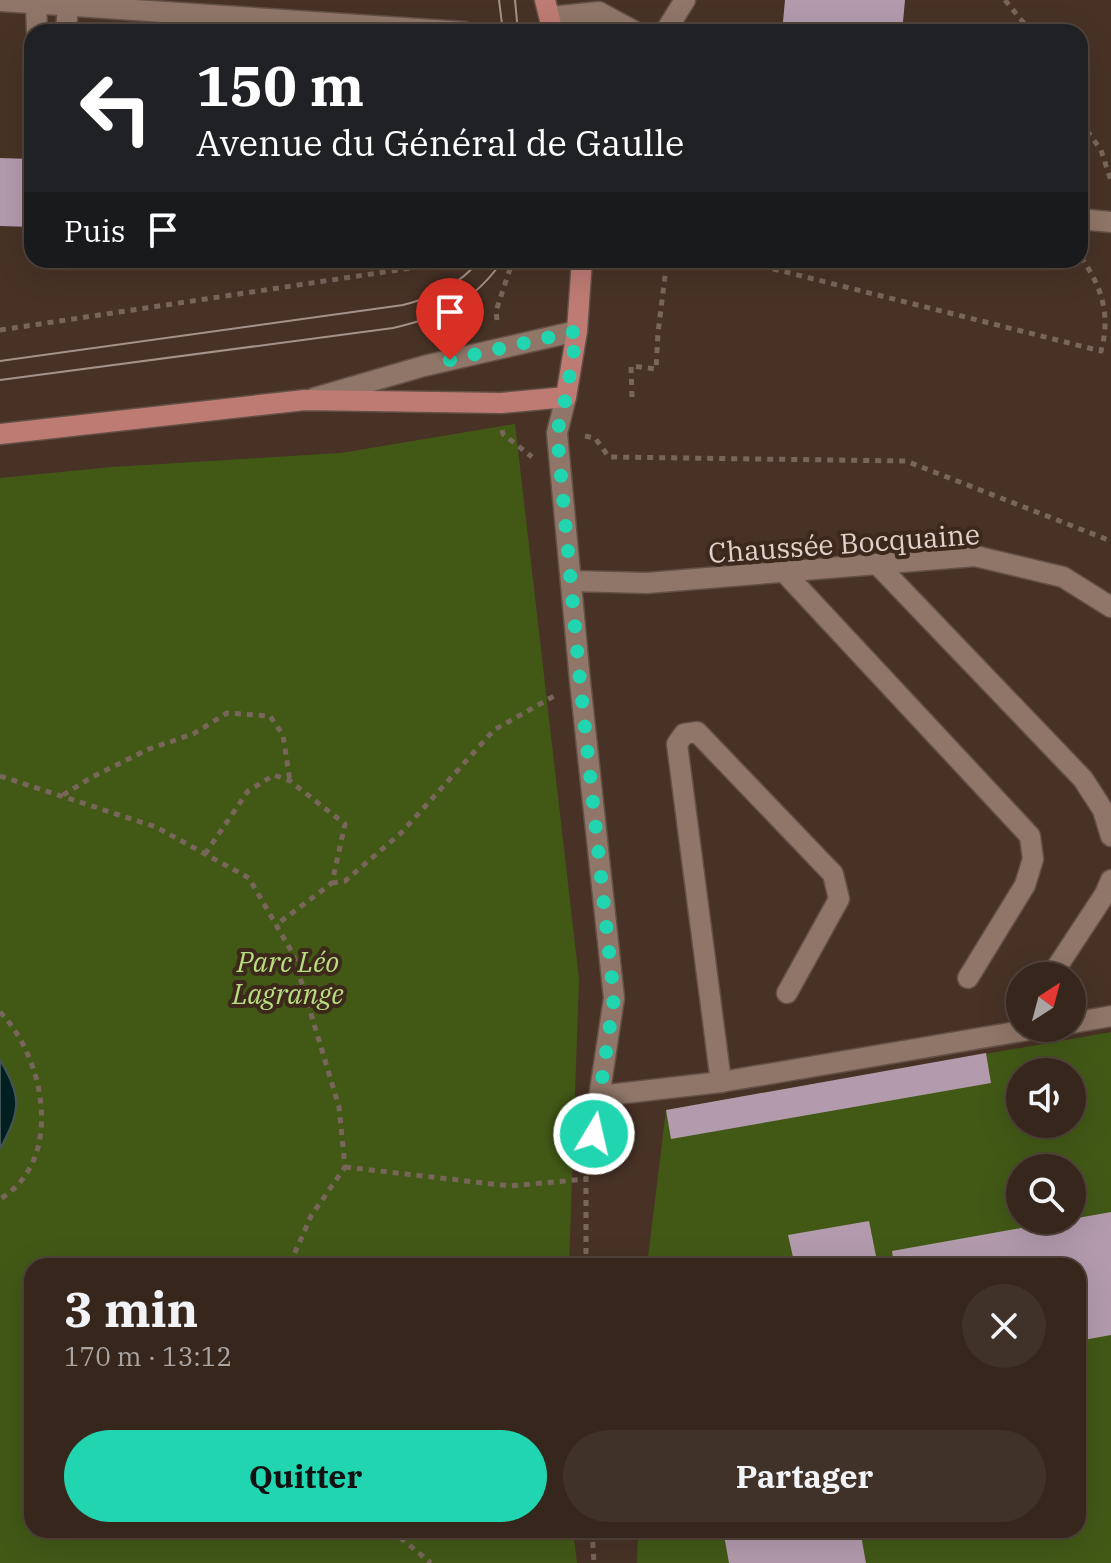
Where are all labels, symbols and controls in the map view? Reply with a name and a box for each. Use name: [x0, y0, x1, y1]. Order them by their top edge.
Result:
text: 150 m: [196, 49, 364, 121]
icon: left: [64, 56, 168, 160]
text: Avenue du Général de Gaulle: [196, 119, 684, 166]
icon: arrive: [141, 208, 185, 252]
text: Puis: [64, 211, 125, 250]
pin: [416, 278, 484, 360]
icon: arrive: [428, 290, 472, 334]
street label: Chaussée Bocquaine: [707, 515, 981, 571]
park label: Parc Léo Lagrange: [231, 943, 344, 1012]
north arrow: [1006, 962, 1086, 1042]
map controls: [1006, 962, 1086, 1234]
button: sound: [1006, 1058, 1086, 1138]
position arrow: [552, 1092, 636, 1176]
button: search: [1006, 1154, 1086, 1234]
text: 3 min: [64, 1278, 198, 1340]
button: close: [962, 1284, 1046, 1368]
text: 170 m · 13:12: [64, 1339, 232, 1373]
button: Quitter: [64, 1430, 547, 1522]
button: Partager: [563, 1430, 1046, 1522]

